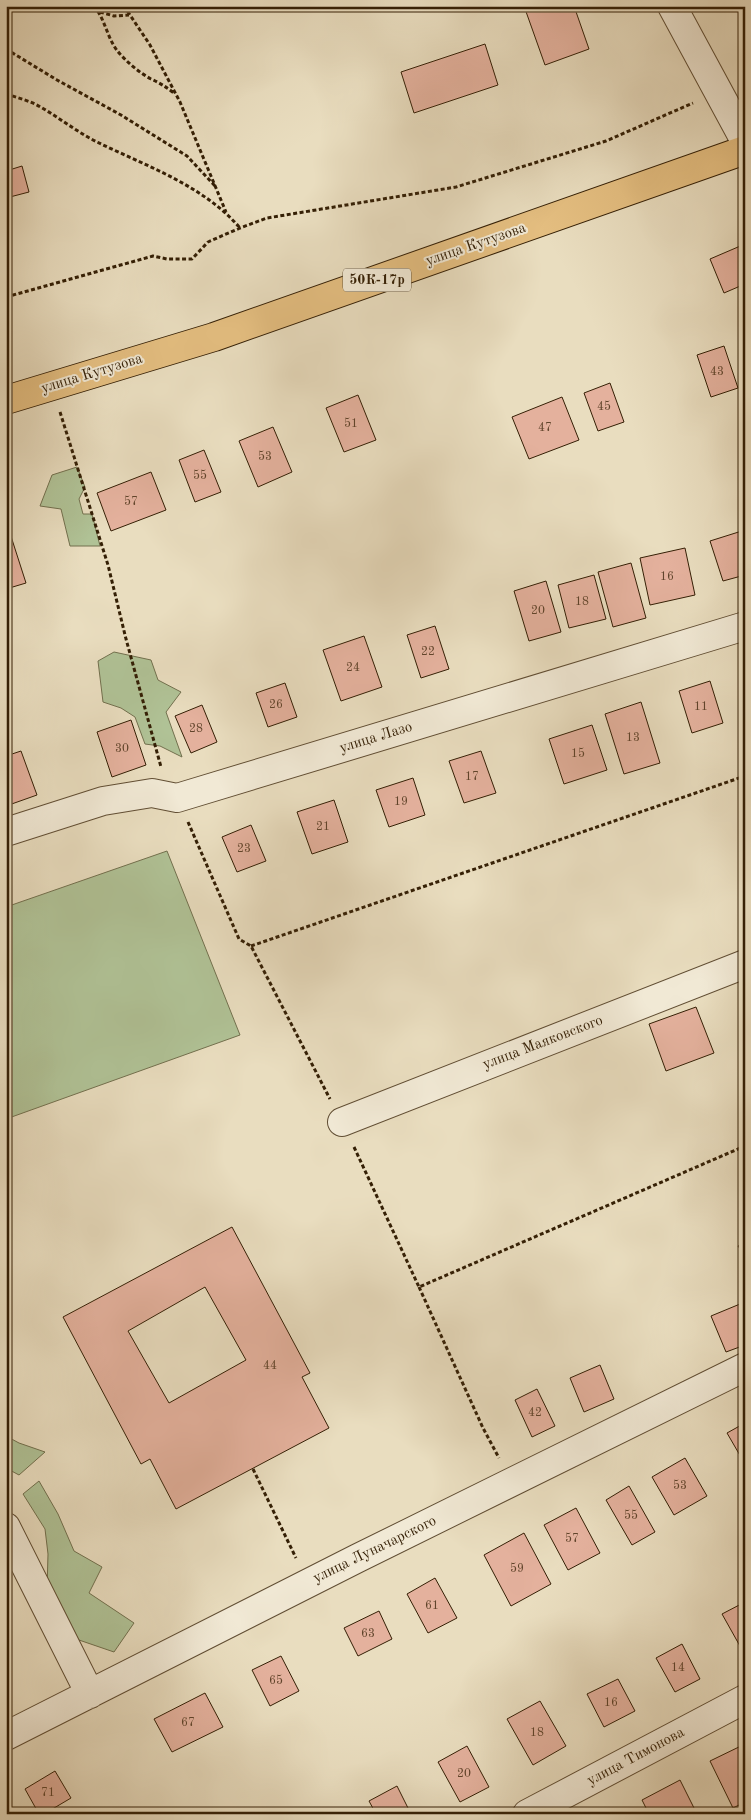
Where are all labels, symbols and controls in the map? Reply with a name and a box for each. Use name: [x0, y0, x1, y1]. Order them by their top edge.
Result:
street label: улица Кутузова: [424, 221, 529, 269]
road number: 50К-17р: [343, 268, 411, 292]
street label: улица Кутузова: [40, 351, 145, 397]
house number: 43: [710, 366, 724, 378]
house number: 45: [597, 400, 611, 413]
house number: 51: [344, 417, 358, 430]
house number: 47: [538, 422, 552, 434]
house number: 53: [258, 450, 272, 463]
house number: 55: [193, 469, 207, 482]
house number: 57: [124, 495, 138, 508]
house number: 16: [660, 571, 674, 583]
house number: 18: [575, 596, 589, 608]
house number: 20: [531, 605, 545, 617]
house number: 22: [421, 646, 435, 658]
house number: 24: [346, 662, 360, 674]
house number: 26: [269, 699, 283, 711]
house number: 11: [694, 701, 708, 713]
street label: улица Лазо: [338, 720, 414, 756]
house number: 28: [189, 723, 203, 735]
house number: 13: [626, 732, 640, 744]
house number: 30: [115, 743, 129, 755]
house number: 15: [571, 747, 585, 760]
house number: 17: [465, 771, 479, 783]
house number: 19: [394, 796, 408, 808]
house number: 21: [316, 821, 330, 833]
house number: 23: [237, 843, 251, 855]
street label: улица Маяковского: [481, 1013, 605, 1073]
house number: 44: [263, 1360, 277, 1372]
house number: 42: [528, 1407, 542, 1419]
house number: 53: [673, 1479, 687, 1492]
house number: 55: [624, 1509, 638, 1522]
street label: улица Луначарского: [311, 1514, 439, 1586]
house number: 57: [565, 1532, 579, 1545]
house number: 59: [510, 1562, 524, 1575]
house number: 61: [425, 1600, 439, 1612]
house number: 63: [361, 1628, 375, 1640]
house number: 14: [671, 1662, 685, 1674]
house number: 65: [269, 1674, 283, 1687]
house number: 16: [604, 1697, 618, 1709]
house number: 67: [181, 1717, 195, 1729]
street label: улица Тимонова: [585, 1725, 688, 1789]
house number: 18: [530, 1727, 544, 1739]
house number: 20: [457, 1768, 471, 1780]
house number: 71: [41, 1787, 55, 1799]

